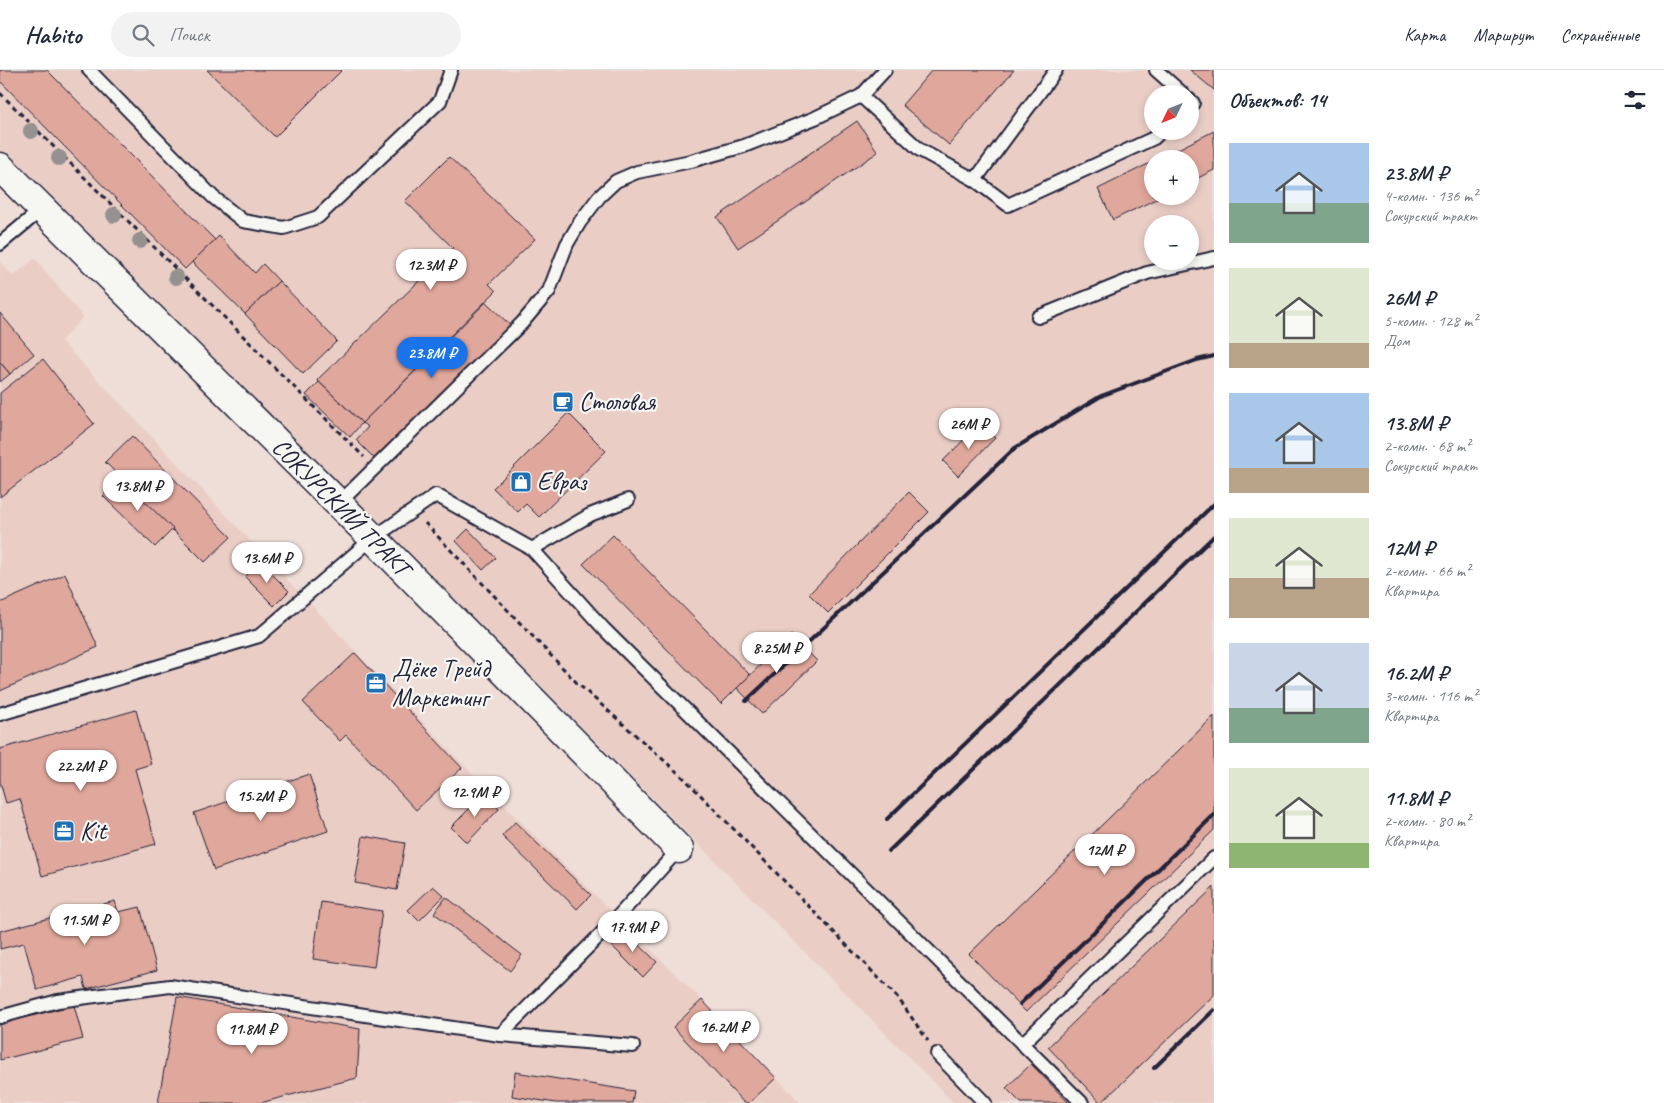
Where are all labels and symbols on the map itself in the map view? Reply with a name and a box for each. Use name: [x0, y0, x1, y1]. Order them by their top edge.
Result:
north arrow: [1144, 85, 1199, 140]
pin: 12.3M ₽: [385, 248, 477, 291]
pin: 23.8M ₽: [386, 336, 478, 379]
place label: Cтоловая: [579, 386, 656, 418]
cafe icon: Cтоловая: [551, 390, 575, 414]
pin: 26M ₽: [934, 408, 1004, 450]
street label: СОКУРСКИЙ ТРАКТ: [265, 431, 421, 587]
place label: Евраз: [537, 466, 588, 498]
pin: 13.8M ₽: [92, 470, 184, 512]
shop icon: Евраз: [509, 470, 533, 494]
pin: 13.6M ₽: [221, 542, 313, 584]
pin: 8.25M ₽: [731, 632, 823, 674]
place label: Дёке Трейд Маркетинг: [392, 653, 492, 714]
office icon: Дёке Трейд Маркетинг: [364, 671, 388, 695]
pin: 22.2M ₽: [35, 750, 127, 792]
pin: 12.9M ₽: [429, 776, 521, 818]
pin: 15.2M ₽: [215, 780, 307, 822]
place label: Kit: [80, 815, 108, 847]
office icon: Kit: [52, 819, 76, 843]
pin: 12M ₽: [1070, 834, 1140, 876]
pin: 11.5M ₽: [39, 904, 131, 946]
pin: 17.9M ₽: [587, 910, 679, 953]
pin: 16.2M ₽: [678, 1010, 770, 1053]
pin: 11.8M ₽: [206, 1012, 298, 1055]

